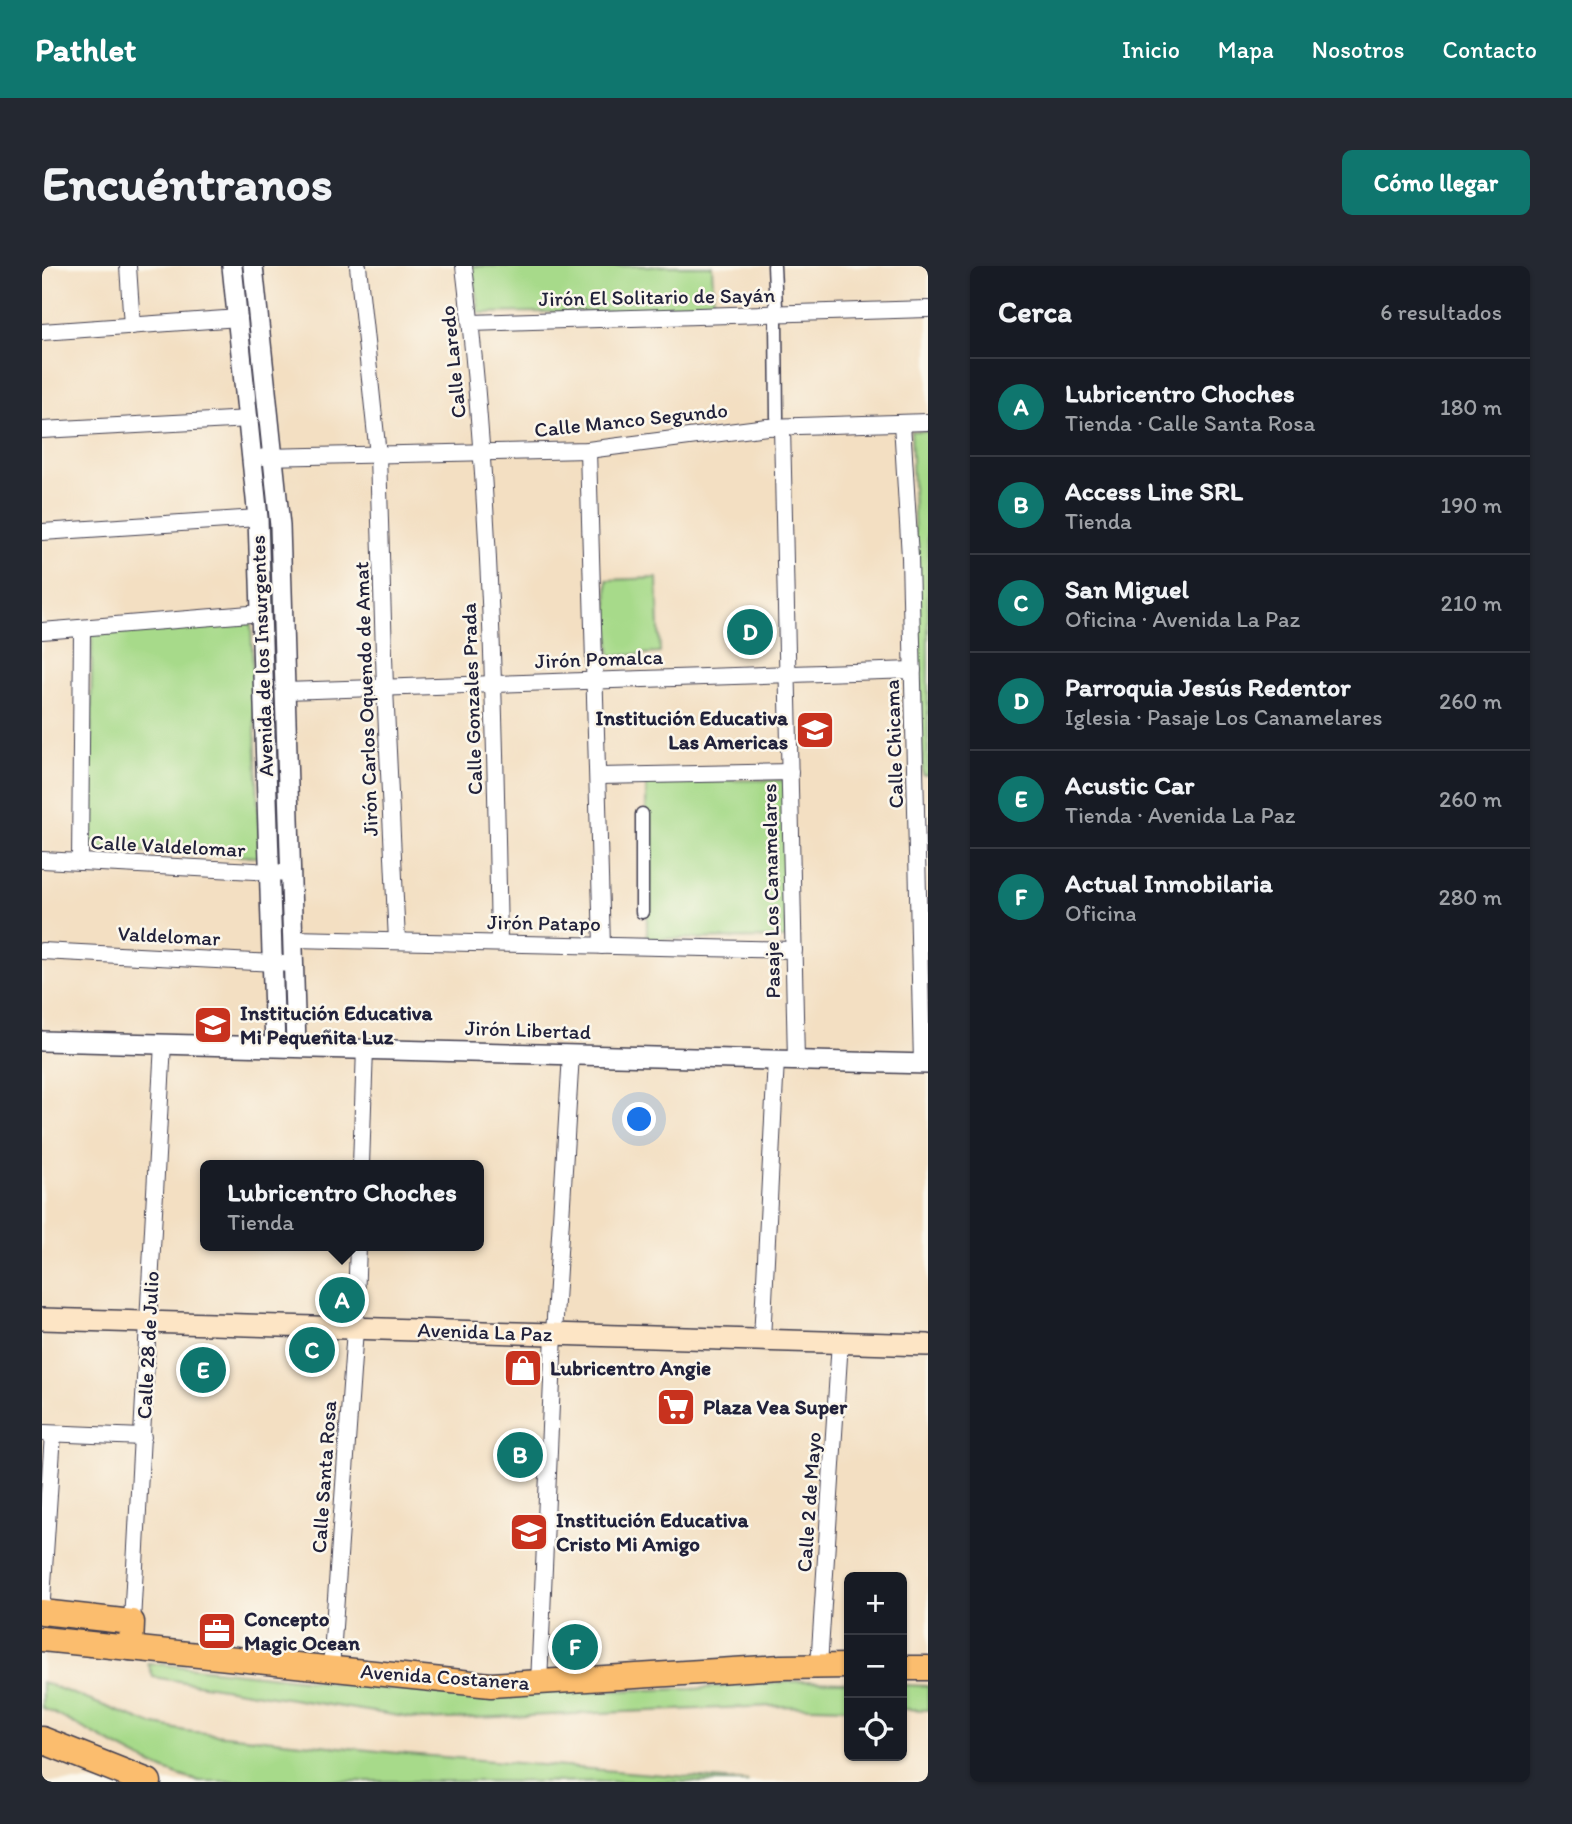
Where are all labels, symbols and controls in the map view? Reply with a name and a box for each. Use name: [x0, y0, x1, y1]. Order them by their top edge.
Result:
text: Pathlet: [35, 30, 137, 69]
text: Inicio: [1122, 35, 1180, 64]
text: Mapa: [1218, 35, 1274, 64]
text: Nosotros: [1312, 35, 1404, 64]
text: Contacto: [1442, 35, 1537, 64]
button: Cómo llegar: [1342, 150, 1530, 215]
text: Encuéntranos: [42, 153, 333, 212]
street label: Jirón El Solitario de Sayán: [539, 282, 776, 311]
text: Cerca: [998, 293, 1072, 330]
text: 6 resultados: [1380, 298, 1502, 326]
street label: Calle Laredo: [434, 304, 471, 420]
text: Lubricentro Choches: [1065, 377, 1295, 409]
text: A: [1014, 393, 1028, 421]
text: 180 m: [1440, 393, 1502, 421]
street label: Calle Manco Segundo: [533, 397, 729, 442]
text: Tienda · Calle Santa Rosa: [1065, 409, 1315, 437]
text: Access Line SRL: [1065, 475, 1243, 507]
text: B: [1014, 491, 1028, 519]
text: 190 m: [1441, 491, 1502, 519]
text: Tienda: [1065, 507, 1132, 535]
street label: Avenida de los Insurgentes: [245, 535, 278, 777]
street label: Jirón Carlos Oquendo de Amat: [348, 561, 383, 837]
text: San Miguel: [1065, 573, 1189, 605]
text: C: [1014, 589, 1028, 617]
text: 210 m: [1441, 589, 1502, 617]
street label: Calle Gonzales Prada: [456, 602, 487, 796]
text: Oficina · Avenida La Paz: [1065, 605, 1300, 633]
pin: D: [727, 606, 773, 658]
street label: Jirón Pomalca: [534, 644, 664, 673]
text: Parroquia Jesús Redentor: [1065, 671, 1351, 703]
street label: Calle Chicama: [879, 679, 908, 809]
text: D: [1013, 687, 1029, 715]
text: 260 m: [1439, 687, 1502, 715]
text: Iglesia · Pasaje Los Canamelares: [1065, 703, 1383, 731]
place label: Institución Educativa Las Americas: [596, 705, 789, 754]
school or university icon: Institución Educativa Las Americas: [794, 709, 836, 751]
text: Acustic Car: [1065, 769, 1194, 801]
street label: Pasaje Los Canamelares: [756, 783, 785, 999]
text: E: [1015, 785, 1027, 813]
text: 260 m: [1439, 785, 1502, 813]
text: Tienda · Avenida La Paz: [1065, 801, 1296, 829]
street label: Calle Valdelomar: [90, 829, 247, 862]
text: Actual Inmobilaria: [1065, 867, 1273, 899]
text: F: [1015, 883, 1027, 911]
text: 280 m: [1439, 883, 1502, 911]
text: Oficina: [1065, 899, 1137, 927]
street label: Jirón Patapo: [487, 909, 601, 936]
street label: Valdelomar: [117, 920, 221, 951]
place label: Institución Educativa Mi Pequeñita Luz: [240, 1000, 433, 1050]
school or university icon: Institución Educativa Mi Pequeñita Luz: [192, 1004, 234, 1046]
street label: Jirón Libertad: [464, 1015, 592, 1044]
your location: [622, 1102, 656, 1136]
popup: [200, 1160, 484, 1251]
text: Lubricentro Choches: [227, 1176, 457, 1208]
text: Tienda: [227, 1208, 294, 1236]
street label: Calle 28 de Julio: [131, 1270, 164, 1420]
pin: A: [319, 1274, 365, 1326]
street label: Avenida La Paz: [417, 1317, 553, 1346]
pin: C: [289, 1324, 335, 1376]
pin: E: [180, 1344, 226, 1396]
shop icon: Lubricentro Angie: [502, 1347, 544, 1389]
place label: Lubricentro Angie: [550, 1355, 711, 1381]
supermarket icon: Plaza Vea Super: [655, 1386, 697, 1428]
place label: Plaza Vea Super: [703, 1394, 848, 1420]
street label: Calle Santa Rosa: [306, 1400, 341, 1554]
pin: B: [497, 1429, 543, 1481]
street label: Calle 2 de Mayo: [791, 1431, 826, 1573]
place label: Institución Educativa Cristo Mi Amigo: [556, 1507, 749, 1557]
school or university icon: Institución Educativa Cristo Mi Amigo: [508, 1511, 550, 1553]
map controls: [844, 1572, 907, 1761]
button: +: [844, 1572, 907, 1635]
place label: Concepto Magic Ocean: [244, 1606, 360, 1656]
office icon: Concepto Magic Ocean: [196, 1610, 238, 1652]
pin: F: [552, 1621, 598, 1673]
button: −: [844, 1635, 907, 1698]
street label: Avenida Costanera: [360, 1658, 531, 1695]
button: locate: [844, 1698, 907, 1761]

